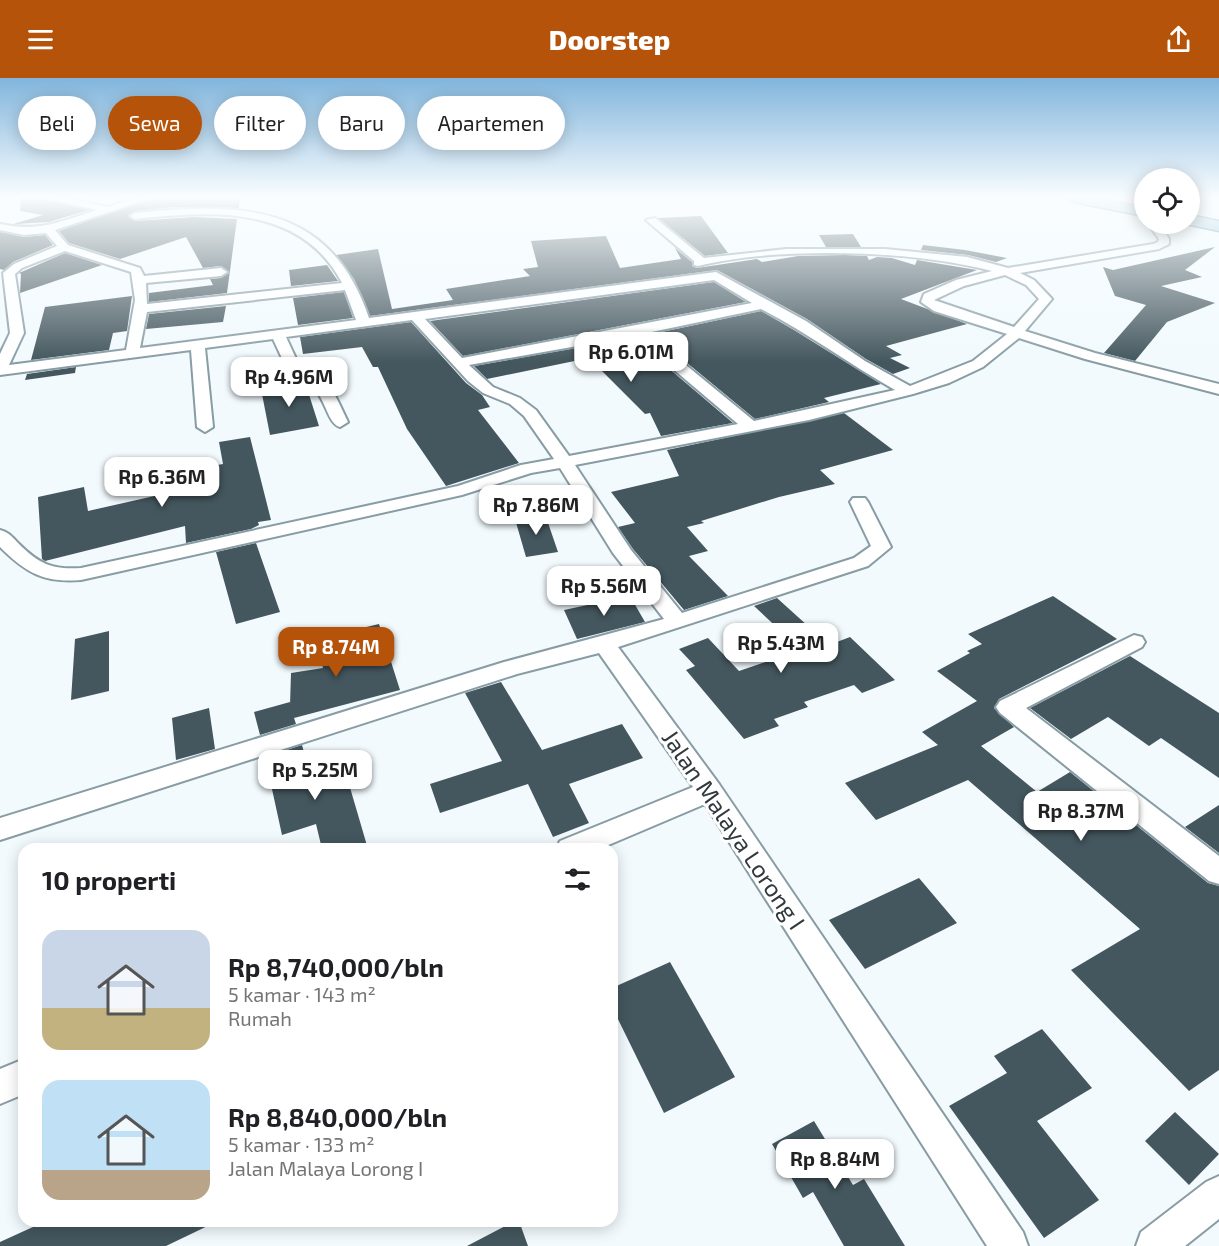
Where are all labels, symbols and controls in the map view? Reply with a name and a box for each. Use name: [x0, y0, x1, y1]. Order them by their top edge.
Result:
icon: menu: [24, 23, 57, 56]
text: Doorstep: [549, 23, 670, 55]
icon: share: [1162, 23, 1195, 56]
chip: Beli: [18, 96, 96, 150]
chip: Sewa: [108, 96, 202, 150]
chip: Filter: [214, 96, 306, 150]
chip: Baru: [318, 96, 405, 150]
chip: Apartemen: [417, 96, 565, 150]
map controls: [1134, 168, 1200, 234]
button: locate: [1134, 168, 1200, 234]
pin: Rp 6.01M: [569, 332, 693, 383]
text: Rp 6.01M: [588, 339, 674, 363]
pin: Rp 4.96M: [227, 357, 351, 408]
text: Rp 4.96M: [245, 364, 333, 388]
pin: Rp 6.36M: [100, 457, 224, 508]
text: Rp 6.36M: [118, 464, 206, 488]
pin: Rp 7.86M: [474, 485, 598, 536]
text: Rp 7.86M: [493, 492, 579, 516]
pin: Rp 5.56M: [542, 566, 666, 617]
text: Rp 5.56M: [561, 573, 647, 597]
pin: Rp 5.43M: [719, 623, 843, 674]
pin: Rp 8.74M: [274, 627, 398, 678]
text: Rp 5.43M: [737, 630, 825, 654]
text: Rp 8.74M: [292, 634, 380, 658]
street label: Jalan Malaya Lorong I: [657, 724, 812, 934]
pin: Rp 5.25M: [253, 750, 377, 801]
text: Rp 5.25M: [272, 757, 358, 781]
pin: Rp 8.37M: [1019, 791, 1143, 842]
text: Rp 8.37M: [1038, 798, 1124, 822]
icon: filters: [561, 863, 594, 896]
text: 10 properti: [42, 864, 176, 895]
text: Rp 8,740,000/bln: [228, 951, 444, 982]
icon: home: [90, 954, 162, 1026]
text: 5 kamar · 143 m²: [228, 982, 376, 1006]
text: Rumah: [228, 1006, 292, 1030]
text: Rp 8,840,000/bln: [228, 1101, 447, 1132]
icon: home: [90, 1104, 162, 1176]
text: 5 kamar · 133 m²: [228, 1132, 375, 1156]
pin: Rp 8.84M: [773, 1139, 897, 1190]
text: Rp 8.84M: [790, 1146, 880, 1170]
text: Jalan Malaya Lorong I: [228, 1156, 423, 1180]

